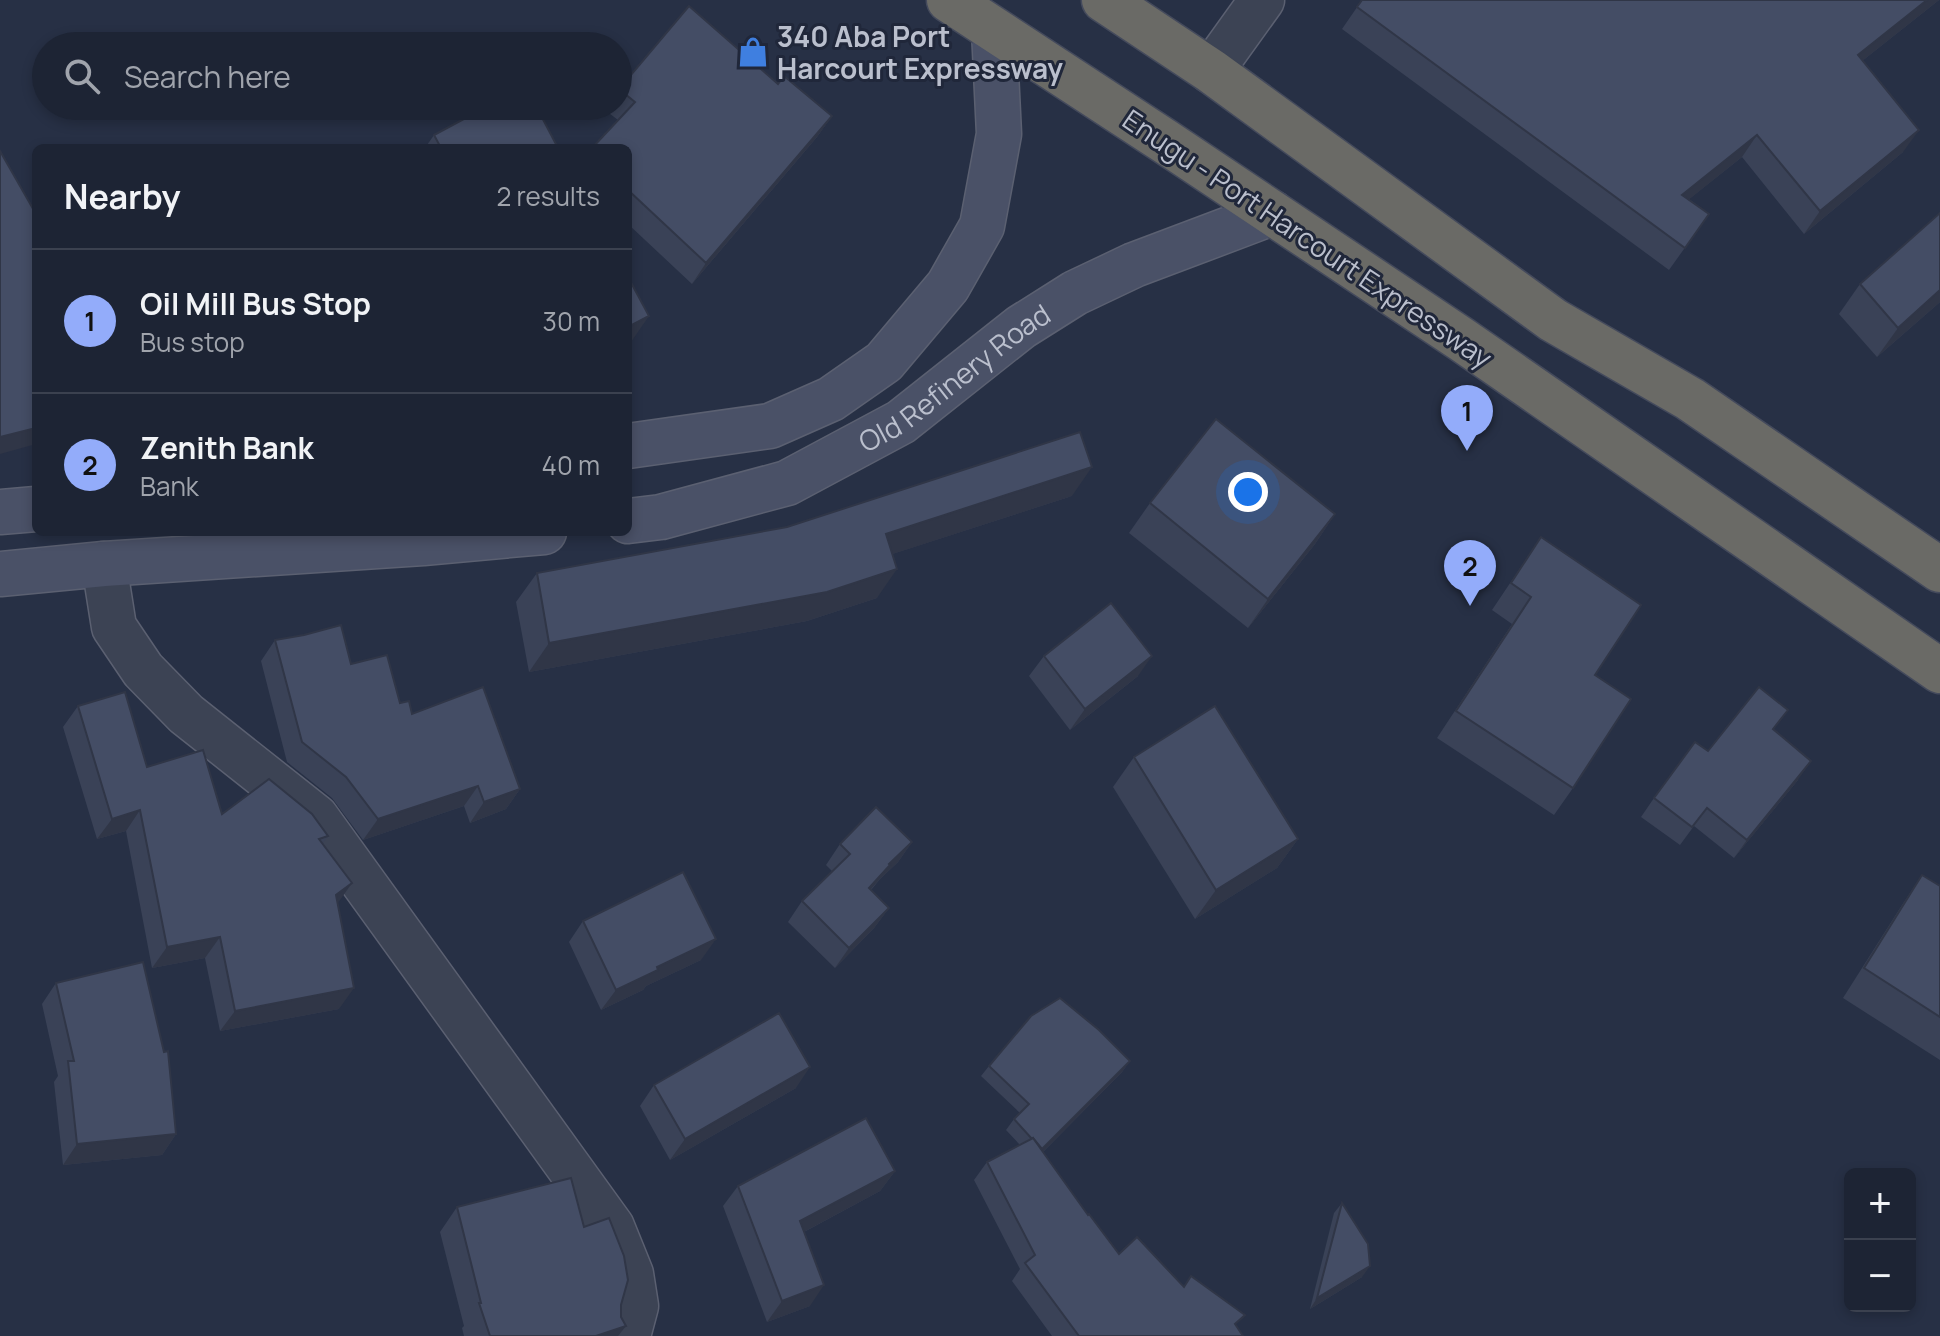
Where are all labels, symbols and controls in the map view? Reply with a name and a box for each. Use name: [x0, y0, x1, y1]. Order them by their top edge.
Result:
place label: 340 Aba Port Harcourt Expressway: [777, 17, 1063, 87]
search box: [32, 32, 632, 120]
shop icon: 340 Aba Port Harcourt Expressway: [736, 35, 770, 69]
icon: search: [60, 54, 104, 98]
text: Search here: [124, 56, 291, 97]
street label: Enugu - Port Harcourt Expressway: [1116, 100, 1500, 376]
text: Nearby: [64, 173, 180, 219]
text: 2 results: [496, 178, 600, 214]
text: Oil Mill Bus Stop: [140, 283, 371, 324]
street label: Old Refinery Road: [852, 295, 1057, 460]
text: 1: [84, 303, 96, 339]
text: 30 m: [543, 303, 600, 339]
text: Bus stop: [140, 324, 245, 360]
pin: 1: [1441, 385, 1493, 451]
text: Zenith Bank: [140, 427, 314, 468]
text: 2: [82, 447, 98, 483]
text: 40 m: [542, 447, 600, 483]
text: Bank: [140, 468, 199, 504]
your location: [1228, 472, 1268, 512]
pin: 2: [1444, 540, 1496, 606]
map controls: [1844, 1168, 1916, 1312]
button: +: [1844, 1168, 1916, 1240]
button: −: [1844, 1240, 1916, 1312]

